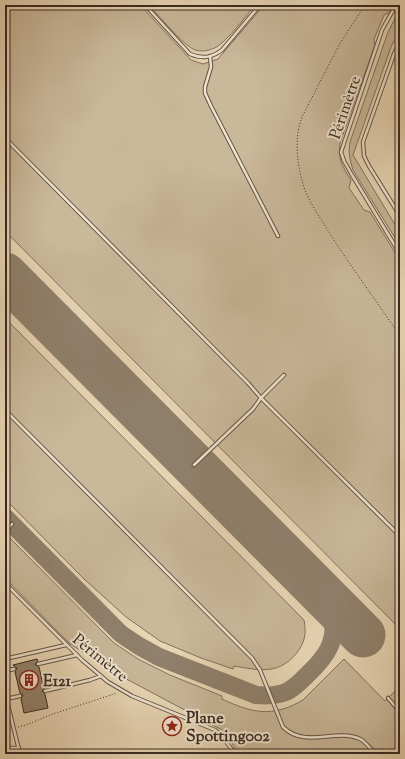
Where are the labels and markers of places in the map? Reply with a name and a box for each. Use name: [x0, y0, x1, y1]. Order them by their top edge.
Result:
building icon: E121: [18, 669, 40, 691]
place label: E121: [43, 671, 72, 694]
place label: Plane Spotting002: [186, 708, 270, 749]
place icon: Plane Spotting002: [161, 715, 183, 737]

